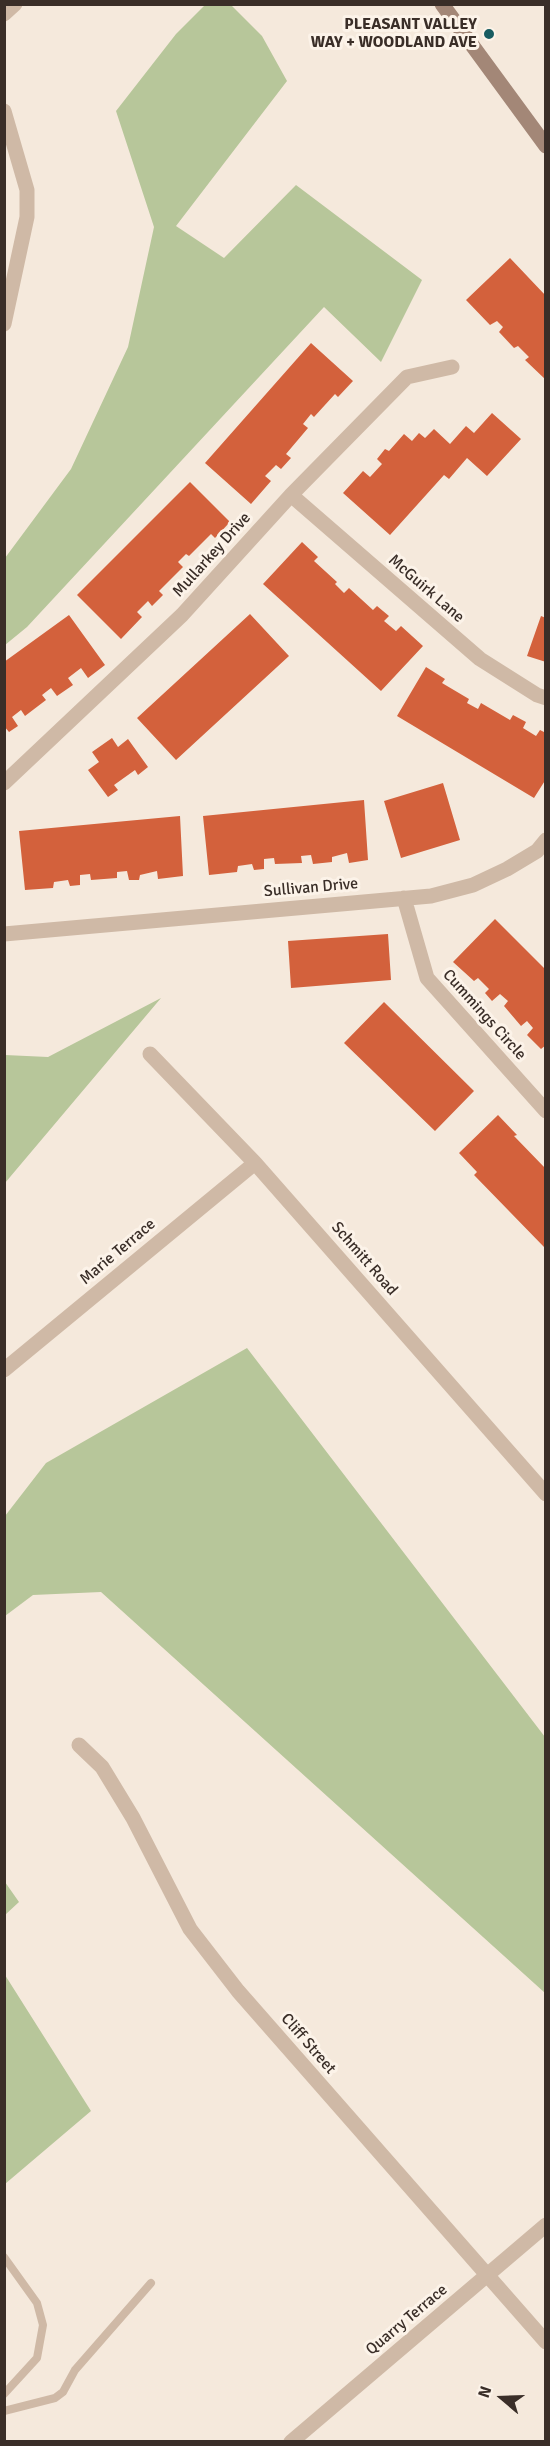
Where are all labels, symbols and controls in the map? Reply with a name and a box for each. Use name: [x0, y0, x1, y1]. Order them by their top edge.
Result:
place label: PLEASANT VALLEY WAY + WOODLAND AVE: [311, 15, 477, 53]
marker: PLEASANT VALLEY WAY + WOODLAND AVE: [482, 27, 496, 41]
street label: Mullarkey Drive: [169, 509, 255, 601]
street label: McGuirk Lane: [384, 551, 468, 627]
street label: Sullivan Drive: [263, 874, 359, 902]
street label: Cummings Circle: [438, 966, 530, 1064]
street label: Marie Terrace: [76, 1215, 160, 1289]
street label: Schmitt Road: [327, 1218, 401, 1300]
street label: Cliff Street: [276, 2010, 340, 2078]
street label: Quarry Terrace: [362, 2280, 452, 2360]
north arrow: [472, 2368, 532, 2428]
text: N: [474, 2384, 496, 2401]

